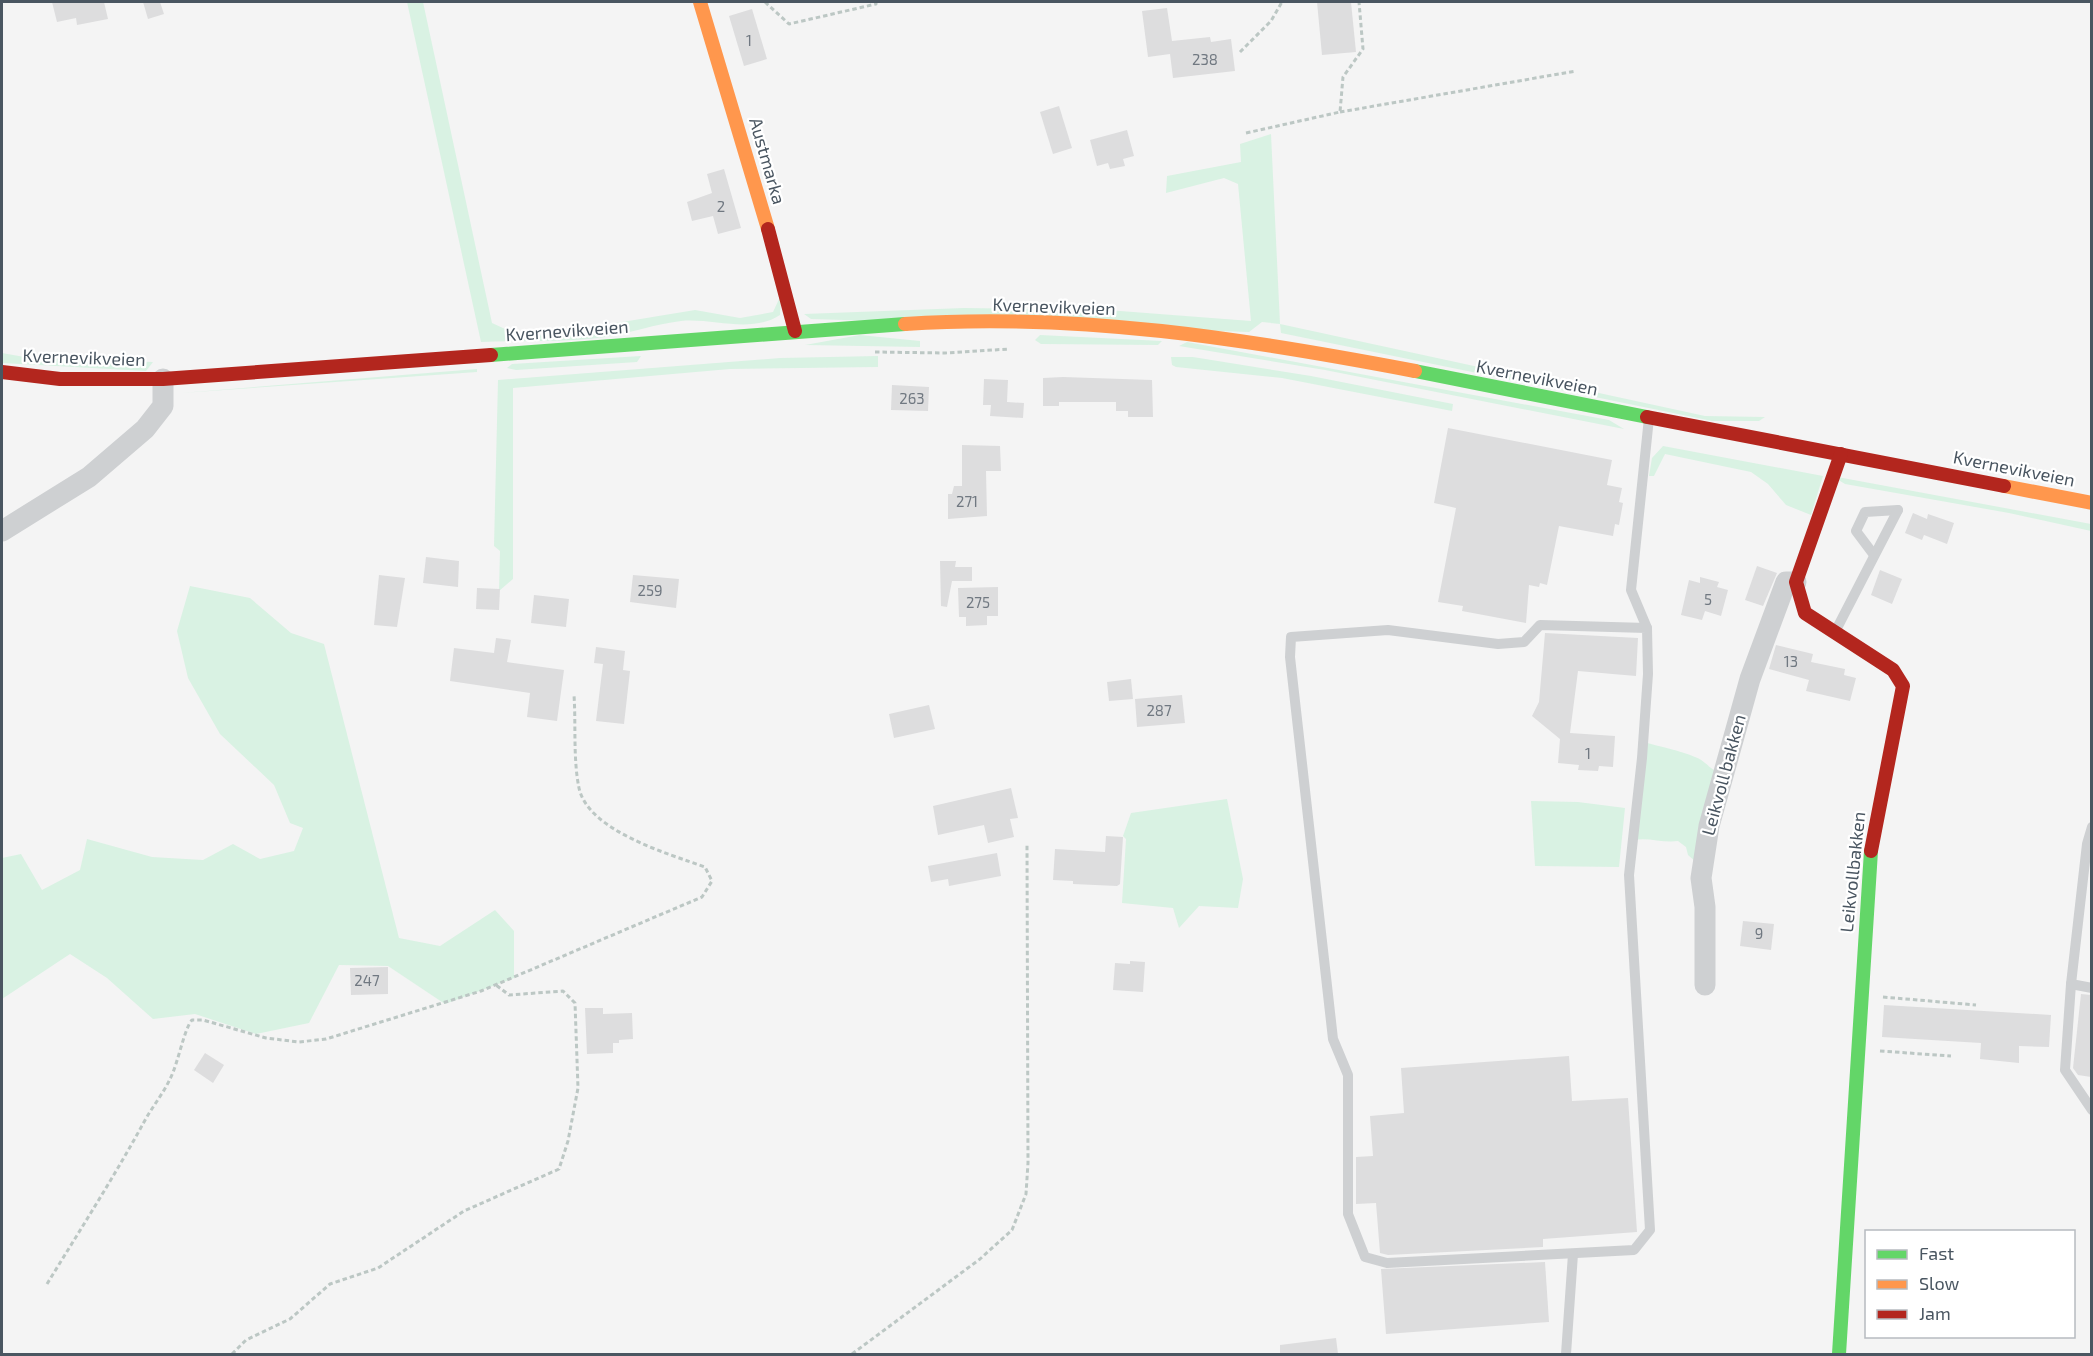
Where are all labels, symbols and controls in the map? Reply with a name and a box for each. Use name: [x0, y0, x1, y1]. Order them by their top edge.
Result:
house number: 1: [746, 31, 752, 49]
house number: 238: [1192, 50, 1218, 68]
street label: Austmarka: [745, 115, 791, 207]
house number: 2: [717, 197, 725, 215]
street label: Kvernevikveien: [992, 293, 1116, 319]
street label: Kvernevikveien: [505, 315, 629, 345]
street label: Kvernevikveien: [22, 344, 146, 370]
street label: Kvernevikveien: [1475, 354, 1600, 400]
house number: 263: [899, 389, 925, 407]
street label: Kvernevikveien: [1952, 445, 2077, 491]
house number: 271: [956, 492, 978, 510]
house number: 259: [637, 581, 663, 599]
house number: 5: [1704, 590, 1712, 608]
house number: 275: [966, 593, 990, 611]
house number: 13: [1784, 652, 1798, 670]
house number: 287: [1146, 701, 1172, 719]
street label: Leikvoll bakken: [1696, 712, 1750, 838]
house number: 1: [1585, 744, 1591, 762]
street label: Leikvollbakken: [1835, 810, 1869, 933]
house number: 9: [1755, 924, 1763, 942]
house number: 247: [354, 971, 380, 989]
legend: [1865, 1230, 2075, 1338]
text: Fast: [1919, 1242, 1954, 1264]
text: Slow: [1919, 1272, 1960, 1294]
text: Jam: [1919, 1302, 1951, 1324]

